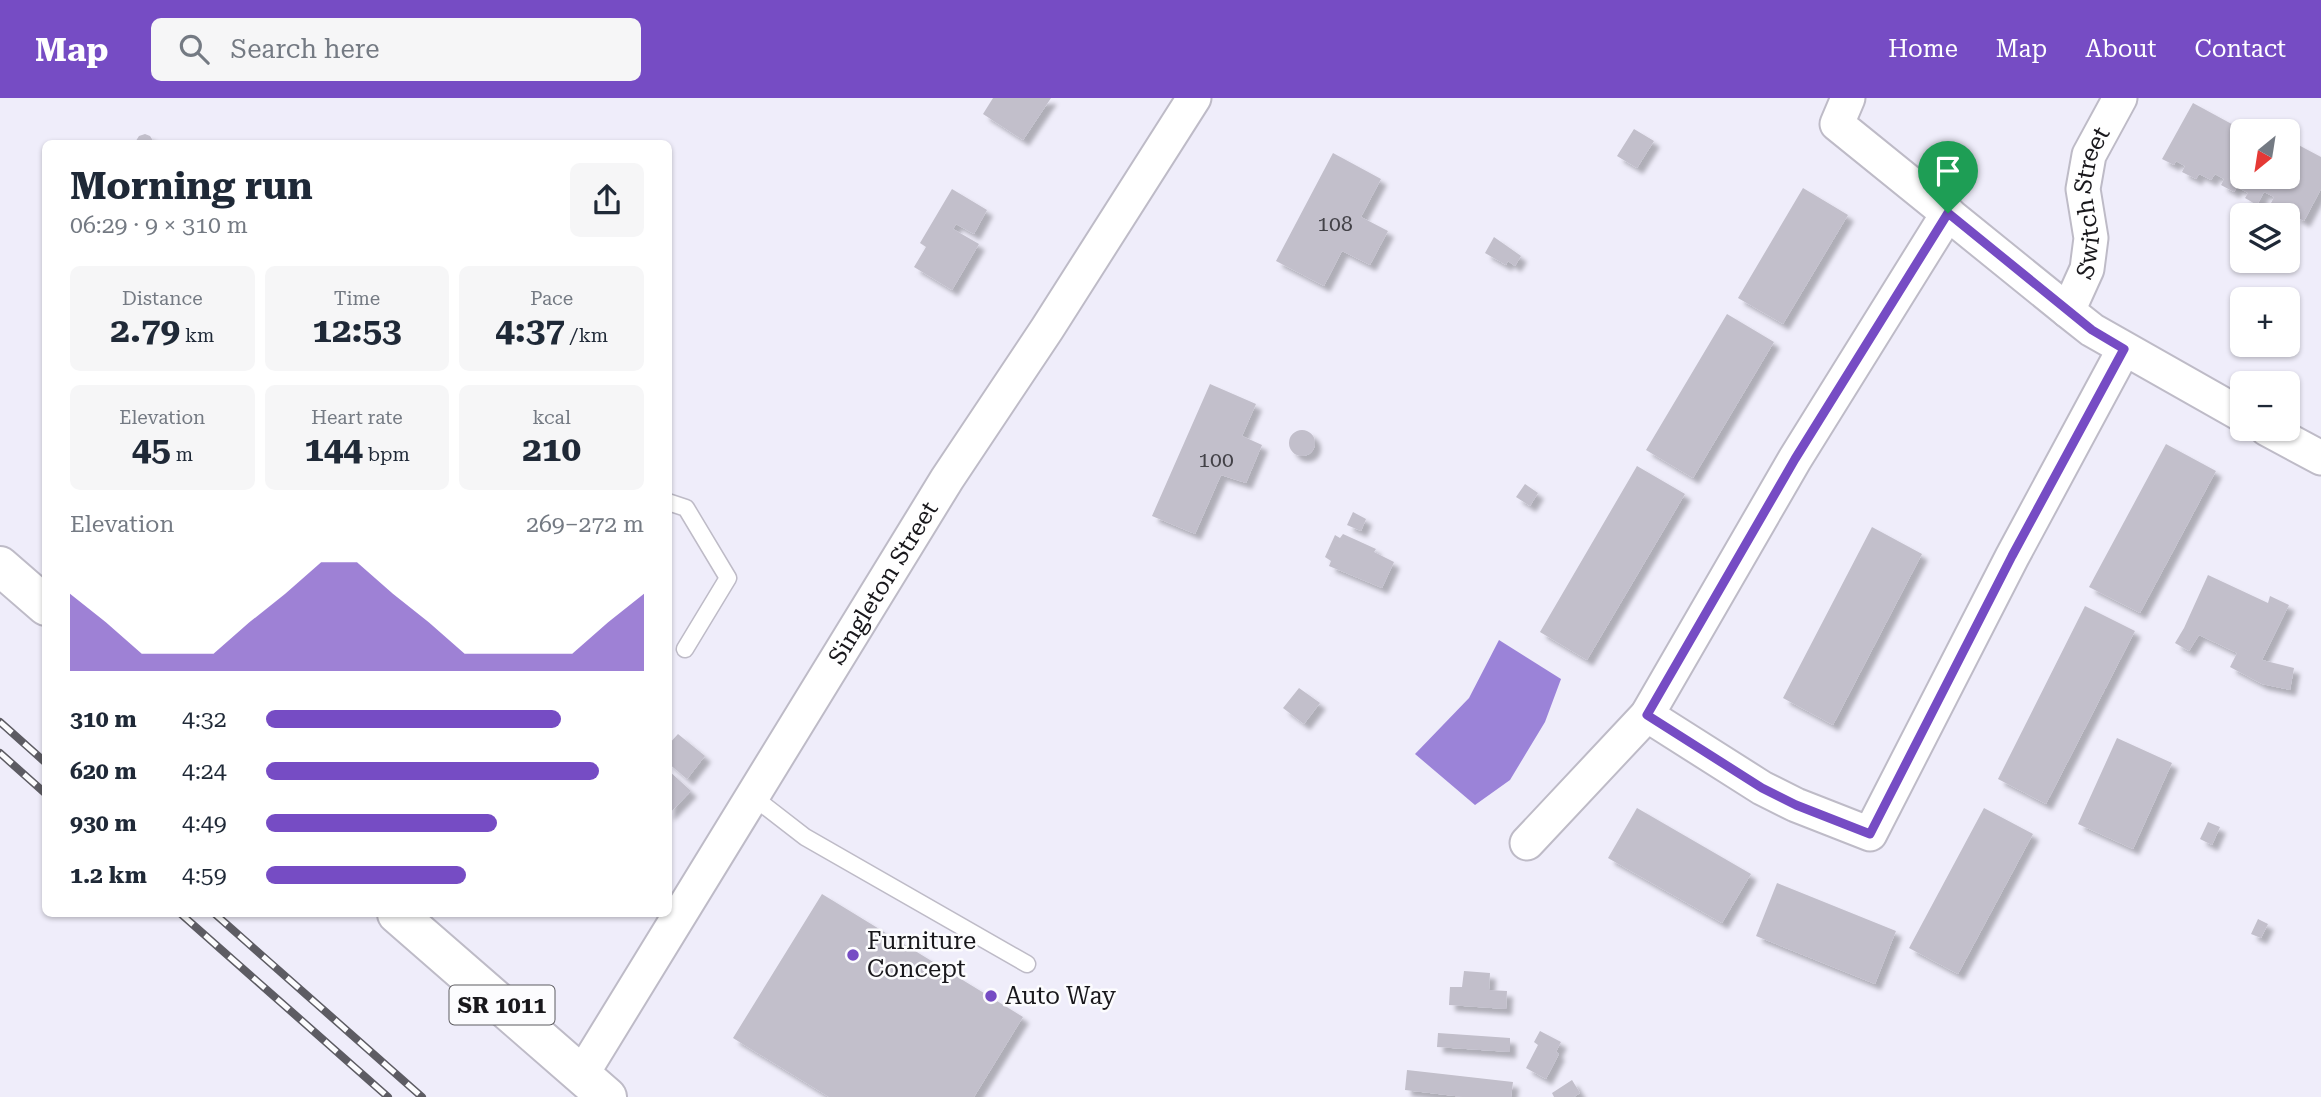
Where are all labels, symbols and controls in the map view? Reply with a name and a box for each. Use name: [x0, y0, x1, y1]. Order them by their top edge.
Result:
search box: [151, 18, 641, 81]
text: Map: [35, 30, 109, 69]
icon: search: [175, 30, 213, 68]
text: Search here: [231, 34, 380, 64]
text: Home: [1888, 35, 1958, 63]
text: Map: [1996, 35, 2047, 63]
text: About: [2085, 35, 2156, 63]
text: Contact: [2194, 35, 2286, 63]
north arrow: [2230, 119, 2300, 189]
map controls: [2230, 119, 2300, 441]
street label: Switch Street: [2068, 122, 2116, 284]
pin: [1918, 141, 1978, 213]
icon: arrive: [1929, 152, 1967, 190]
button: share: [570, 163, 644, 237]
text: Morning run: [70, 164, 313, 208]
button: layers: [2230, 203, 2300, 273]
text: 06:29 · 9 × 310 m: [70, 212, 248, 239]
house number: 108: [1317, 212, 1353, 236]
text: Distance: [122, 287, 203, 310]
text: Time: [334, 287, 380, 310]
text: Pace: [530, 287, 573, 310]
button: +: [2230, 287, 2300, 357]
text: 2.79: [110, 310, 180, 351]
text: 12:53: [312, 310, 402, 351]
text: 4:37: [495, 310, 565, 351]
text: km: [180, 324, 214, 347]
text: /km: [565, 324, 608, 347]
button: −: [2230, 371, 2300, 441]
text: Elevation: [119, 406, 205, 429]
text: Heart rate: [311, 406, 403, 429]
text: kcal: [533, 406, 571, 429]
text: 45: [132, 429, 171, 470]
text: 144: [304, 429, 363, 470]
text: 210: [522, 429, 581, 470]
text: m: [171, 443, 193, 466]
text: bpm: [363, 443, 410, 466]
house number: 100: [1198, 448, 1234, 472]
street label: Singleton Street: [823, 496, 944, 670]
text: Elevation: [70, 511, 174, 538]
text: 269–272 m: [526, 511, 644, 538]
text: 310 m: [70, 706, 137, 733]
text: 4:32: [182, 706, 227, 733]
text: 620 m: [70, 758, 137, 785]
text: 4:24: [182, 758, 227, 785]
text: 930 m: [70, 810, 137, 837]
text: 4:49: [182, 810, 227, 837]
text: 1.2 km: [70, 862, 147, 889]
text: 4:59: [182, 862, 227, 889]
place label: Furniture Concept: [867, 927, 976, 983]
marker: Furniture Concept: [845, 947, 861, 963]
place label: Auto Way: [1005, 982, 1117, 1010]
road number: SR 1011: [449, 986, 554, 1024]
marker: Auto Way: [983, 988, 999, 1004]

